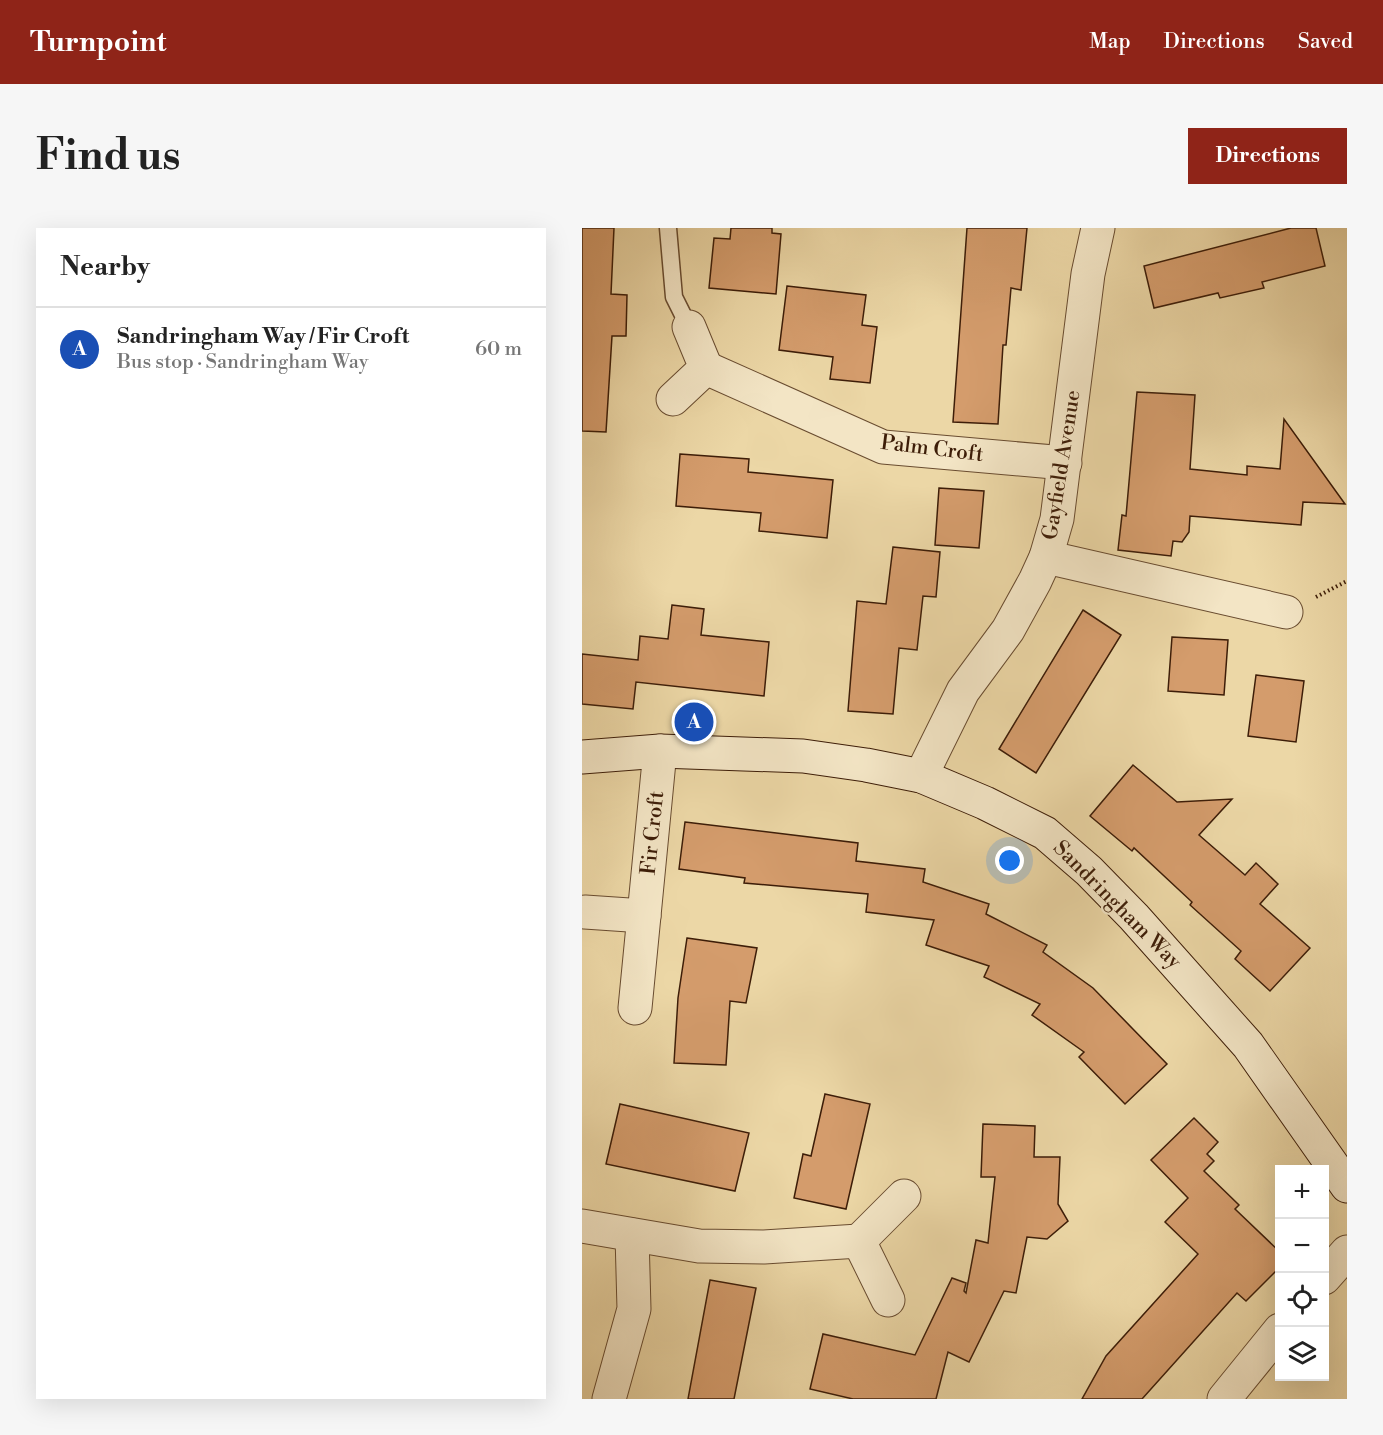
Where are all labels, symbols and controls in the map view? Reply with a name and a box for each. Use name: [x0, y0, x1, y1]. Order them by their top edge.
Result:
text: Turnpoint: [30, 25, 166, 60]
text: Map: [1089, 29, 1131, 55]
text: Directions: [1164, 29, 1265, 55]
text: Saved: [1298, 29, 1353, 55]
button: Directions: [1188, 128, 1347, 184]
text: Find us: [36, 130, 180, 183]
text: Nearby: [60, 251, 150, 283]
text: Sandringham Way / Fir Croft: [117, 323, 409, 350]
text: A: [72, 337, 87, 362]
text: 60 m: [475, 337, 522, 362]
text: Bus stop · Sandringham Way: [117, 350, 368, 375]
street label: Gayfield Avenue: [1037, 388, 1087, 542]
street label: Palm Croft: [879, 430, 985, 468]
pin: A: [674, 700, 714, 744]
street label: Fir Croft: [636, 789, 670, 876]
street label: Sandringham Way: [1047, 835, 1187, 975]
your location: [995, 846, 1024, 875]
map controls: [1275, 1165, 1329, 1381]
button: +: [1275, 1165, 1329, 1219]
button: −: [1275, 1219, 1329, 1273]
button: locate: [1275, 1273, 1329, 1327]
button: layers: [1275, 1327, 1329, 1381]

